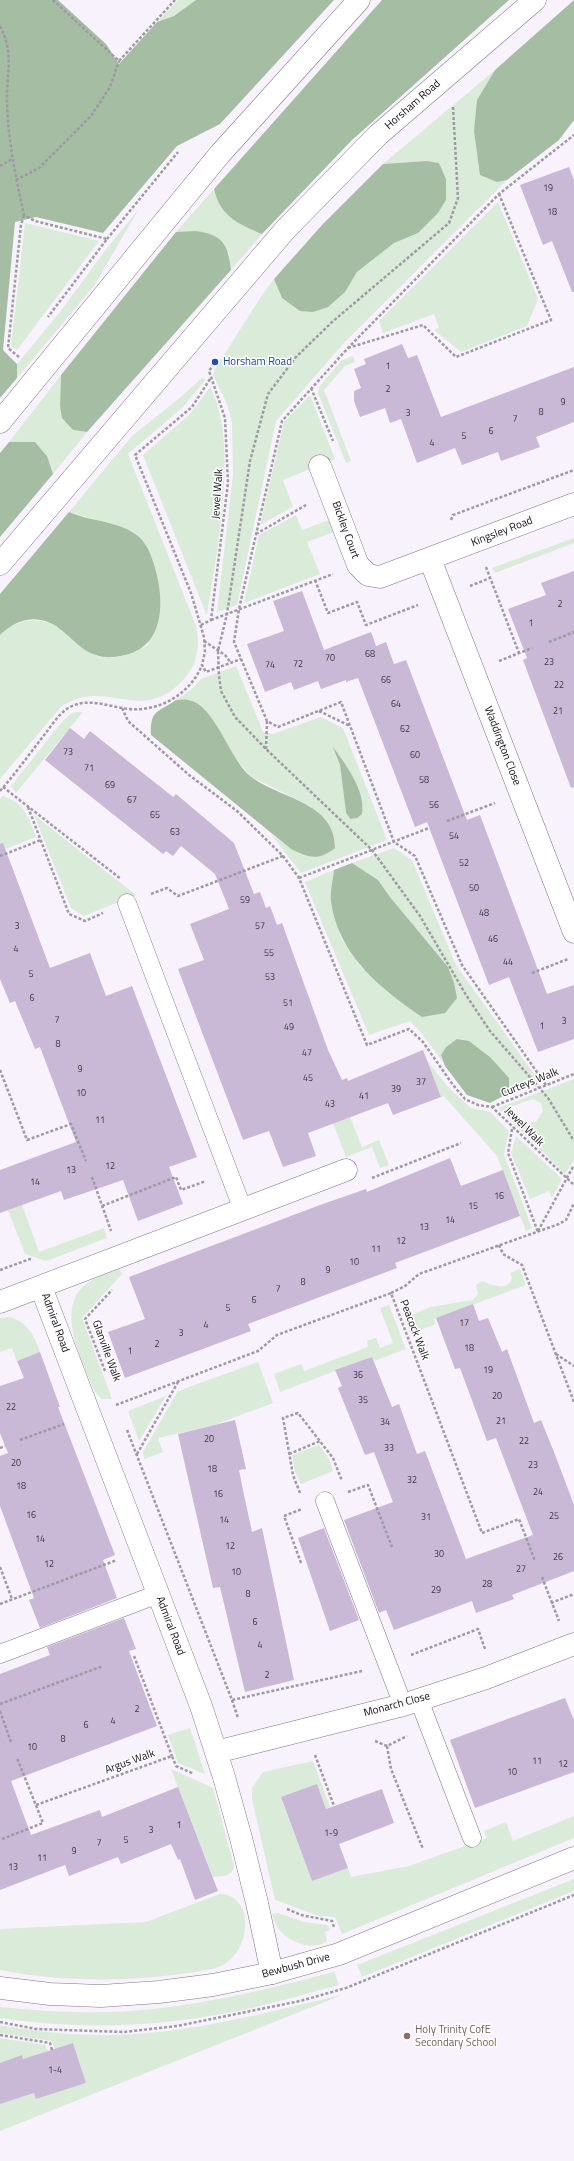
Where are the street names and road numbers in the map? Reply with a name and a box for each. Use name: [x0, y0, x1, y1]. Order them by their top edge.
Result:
street label: Horsham Road: [383, 77, 443, 133]
street label: Jewel Walk: [210, 468, 226, 520]
street label: Bickley Court: [329, 499, 361, 561]
street label: Kingsley Road: [469, 514, 535, 550]
street label: Waddington Close: [481, 705, 523, 787]
street label: Curteys Walk: [499, 1066, 561, 1100]
street label: Jewel Walk: [502, 1105, 546, 1149]
street label: Admiral Road: [38, 1292, 72, 1354]
street label: Peacock Walk: [396, 1298, 432, 1362]
street label: Glanville Walk: [89, 1319, 123, 1383]
street label: Admiral Road: [153, 1595, 187, 1657]
street label: Monarch Close: [362, 1690, 432, 1720]
street label: Argus Walk: [103, 1747, 157, 1777]
street label: Bewbush Drive: [261, 1951, 331, 1981]

